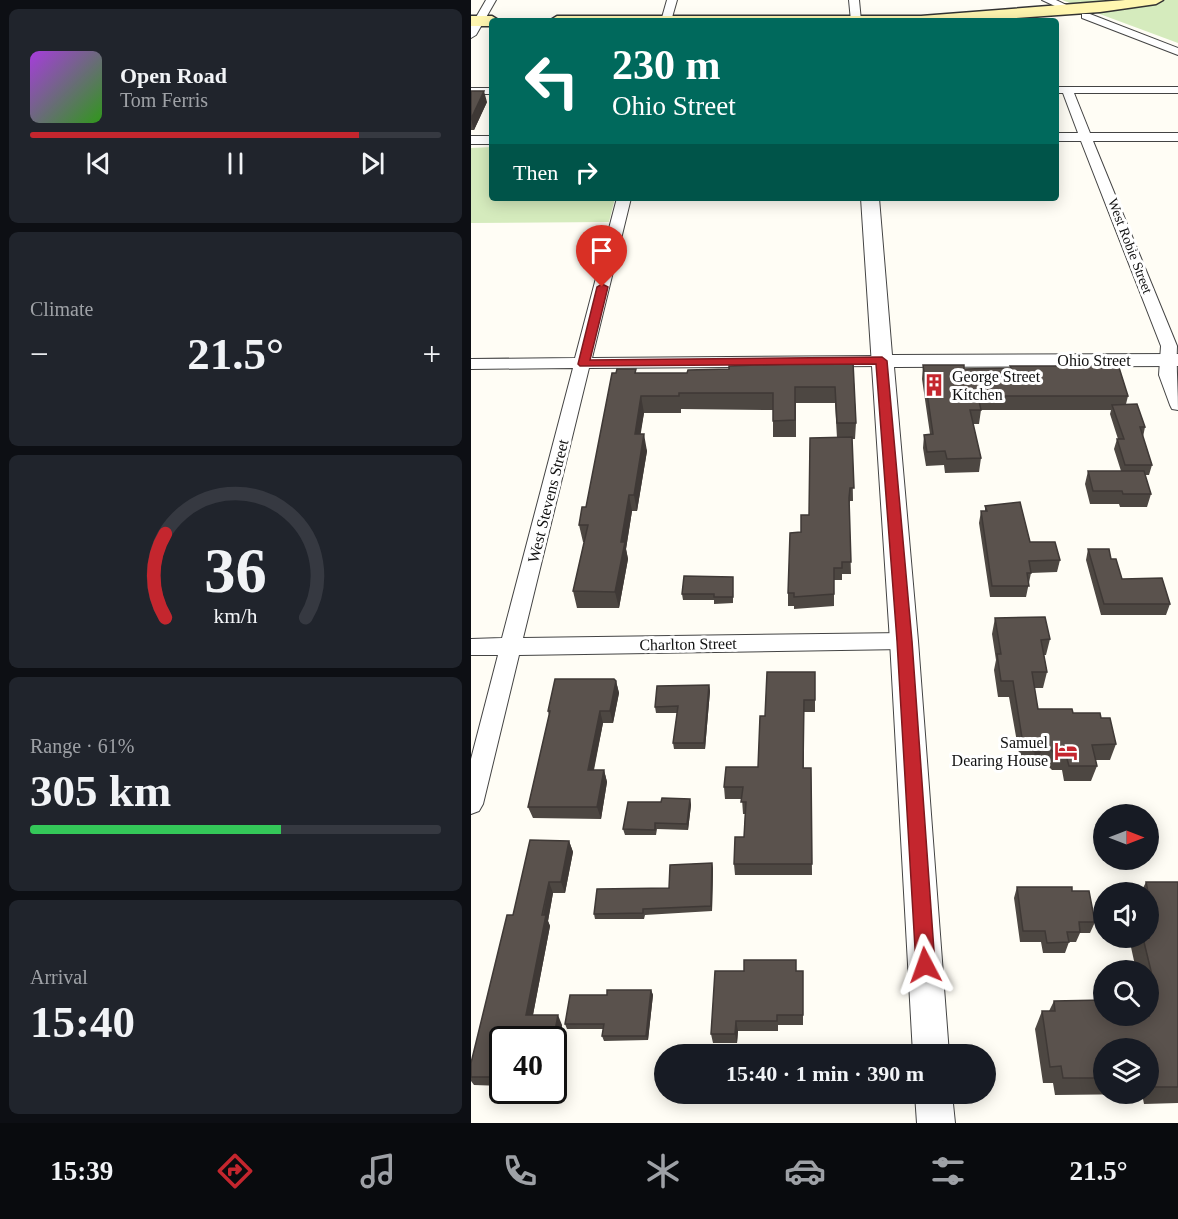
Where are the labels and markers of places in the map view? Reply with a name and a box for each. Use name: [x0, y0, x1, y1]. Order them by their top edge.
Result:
pin: [576, 225, 627, 287]
place label: George Street Kitchen: [952, 368, 1041, 403]
building icon: George Street Kitchen: [921, 372, 947, 398]
place label: Samuel Dearing House: [952, 734, 1049, 770]
hotel icon: Samuel Dearing House: [1053, 738, 1079, 764]

